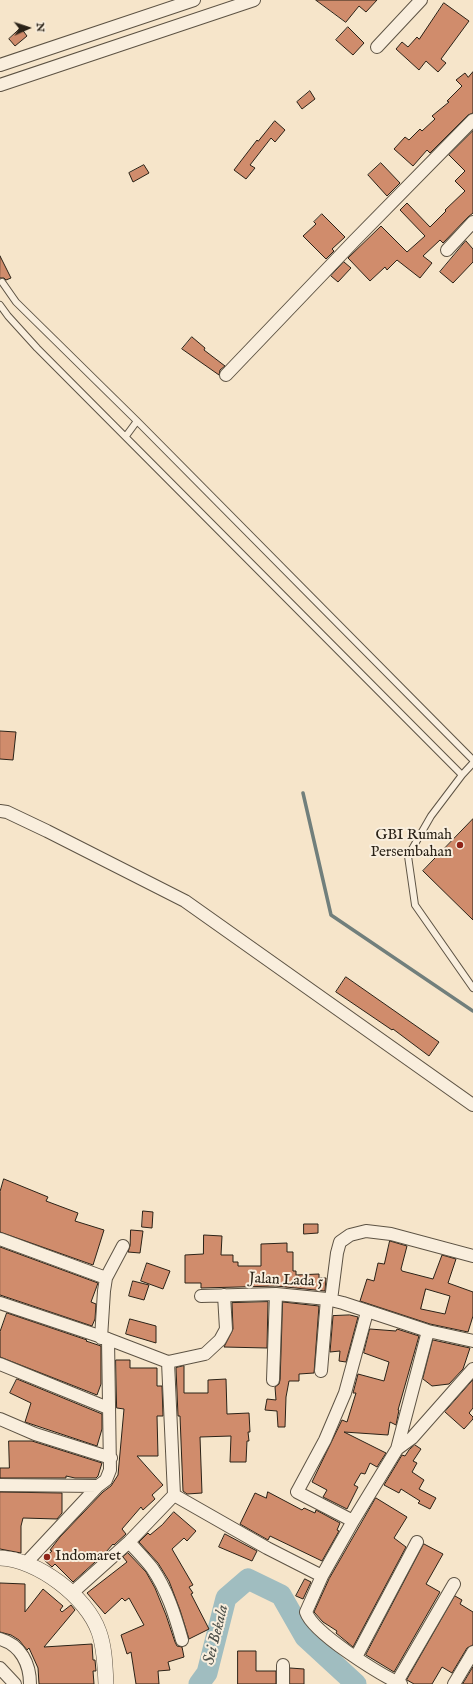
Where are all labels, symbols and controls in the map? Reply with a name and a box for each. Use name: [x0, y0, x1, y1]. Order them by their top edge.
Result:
north arrow: [8, 8, 48, 48]
text: N: [33, 22, 47, 32]
place label: GBI Rumah Persembahan: [370, 827, 452, 862]
marker: GBI Rumah Persembahan: [455, 840, 465, 850]
street label: Jalan Lada 5: [248, 1270, 324, 1292]
place label: Indomaret: [55, 1548, 121, 1566]
marker: Indomaret: [42, 1552, 52, 1562]
water label: Sei Bekala: [200, 1603, 234, 1667]

